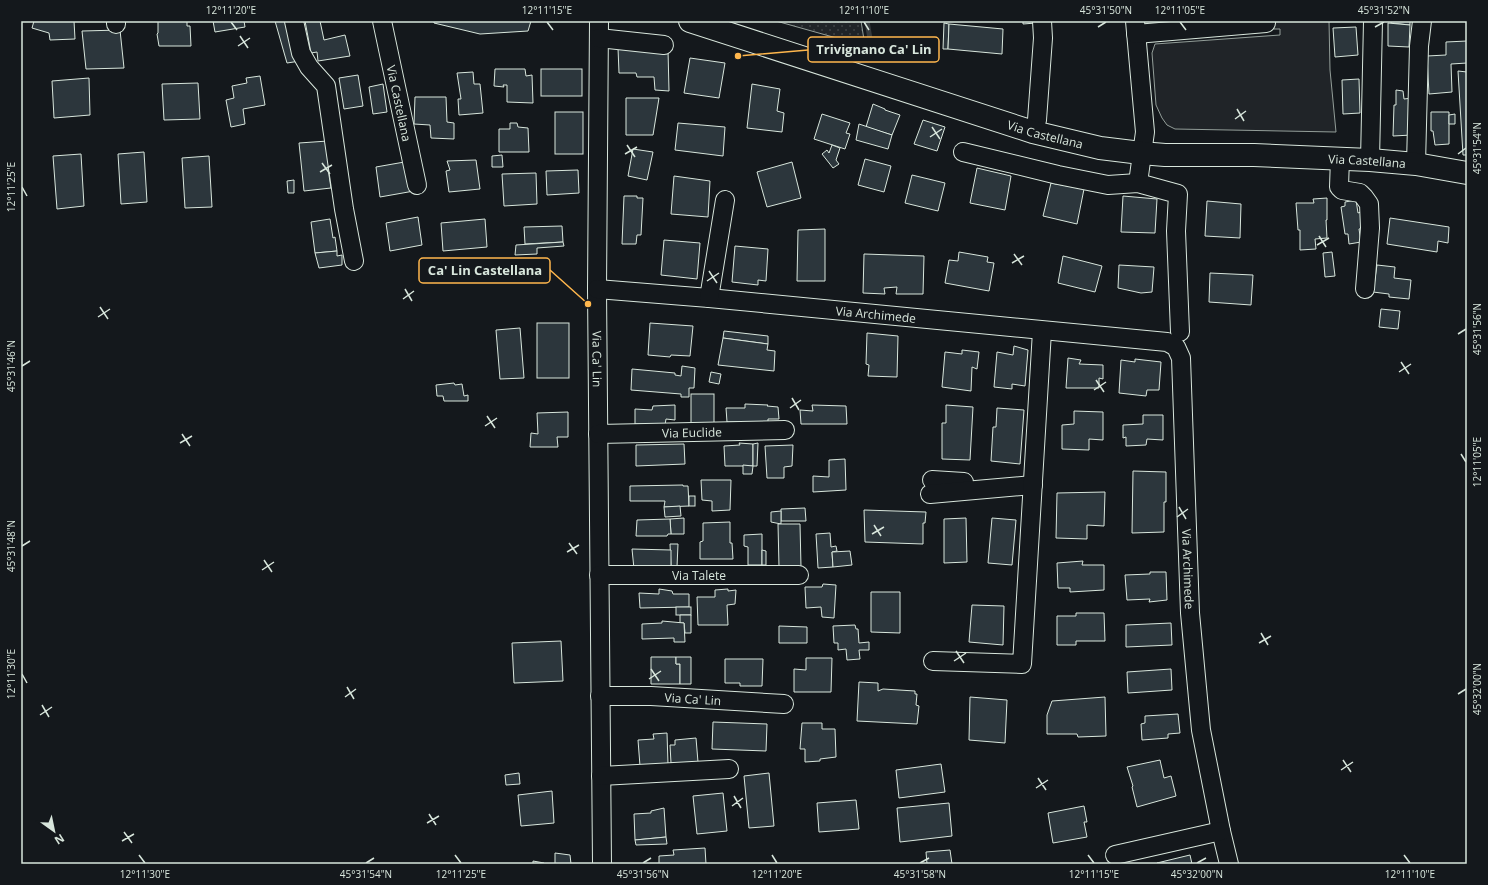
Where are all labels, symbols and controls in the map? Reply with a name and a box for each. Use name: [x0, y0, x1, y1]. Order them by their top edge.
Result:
text: 12°11'20"E: [206, 3, 256, 17]
text: 12°11'15"E: [522, 3, 572, 17]
text: 12°11'10"E: [839, 3, 889, 17]
text: 45°31'50"N: [1080, 3, 1132, 17]
text: 12°11'05"E: [1155, 3, 1205, 17]
text: 45°31'52"N: [1358, 3, 1410, 17]
callout: Trivignano Ca' Lin: [808, 37, 939, 62]
text: Trivignano Ca' Lin: [816, 40, 932, 58]
street label: Via Castellana: [383, 63, 416, 143]
street label: Via Castellana: [1005, 116, 1085, 152]
text: 45°31'54"N: [1470, 122, 1484, 174]
street label: Via Castellana: [1328, 150, 1407, 172]
text: 12°11'25"E: [4, 162, 18, 212]
callout: Ca' Lin Castellana: [419, 258, 550, 283]
text: Ca' Lin Castellana: [428, 261, 542, 279]
street label: Via Archimede: [835, 302, 917, 326]
text: 45°31'56"N: [1470, 303, 1484, 355]
street label: Via Ca' Lin: [589, 331, 606, 387]
text: 45°31'46"N: [4, 340, 18, 392]
street label: Via Euclide: [662, 423, 722, 441]
text: 12°11'05"E: [1470, 437, 1484, 487]
text: 45°31'48"N: [4, 520, 18, 572]
street label: Via Archimede: [1179, 528, 1198, 610]
street label: Via Talete: [672, 567, 726, 584]
text: 12°11'30"E: [4, 649, 18, 699]
text: 45°32'00"N: [1470, 663, 1484, 715]
street label: Via Ca' Lin: [664, 688, 722, 709]
north arrow: [34, 811, 74, 851]
text: N: [52, 831, 68, 849]
text: 12°11'30"E: [120, 867, 170, 881]
text: 45°31'54"N: [340, 867, 392, 881]
text: 12°11'25"E: [436, 867, 486, 881]
text: 45°31'56"N: [617, 867, 669, 881]
text: 12°11'20"E: [752, 867, 802, 881]
text: 45°31'58"N: [894, 867, 946, 881]
text: 12°11'15"E: [1069, 867, 1119, 881]
text: 45°32'00"N: [1171, 867, 1223, 881]
text: 12°11'10"E: [1385, 867, 1435, 881]

